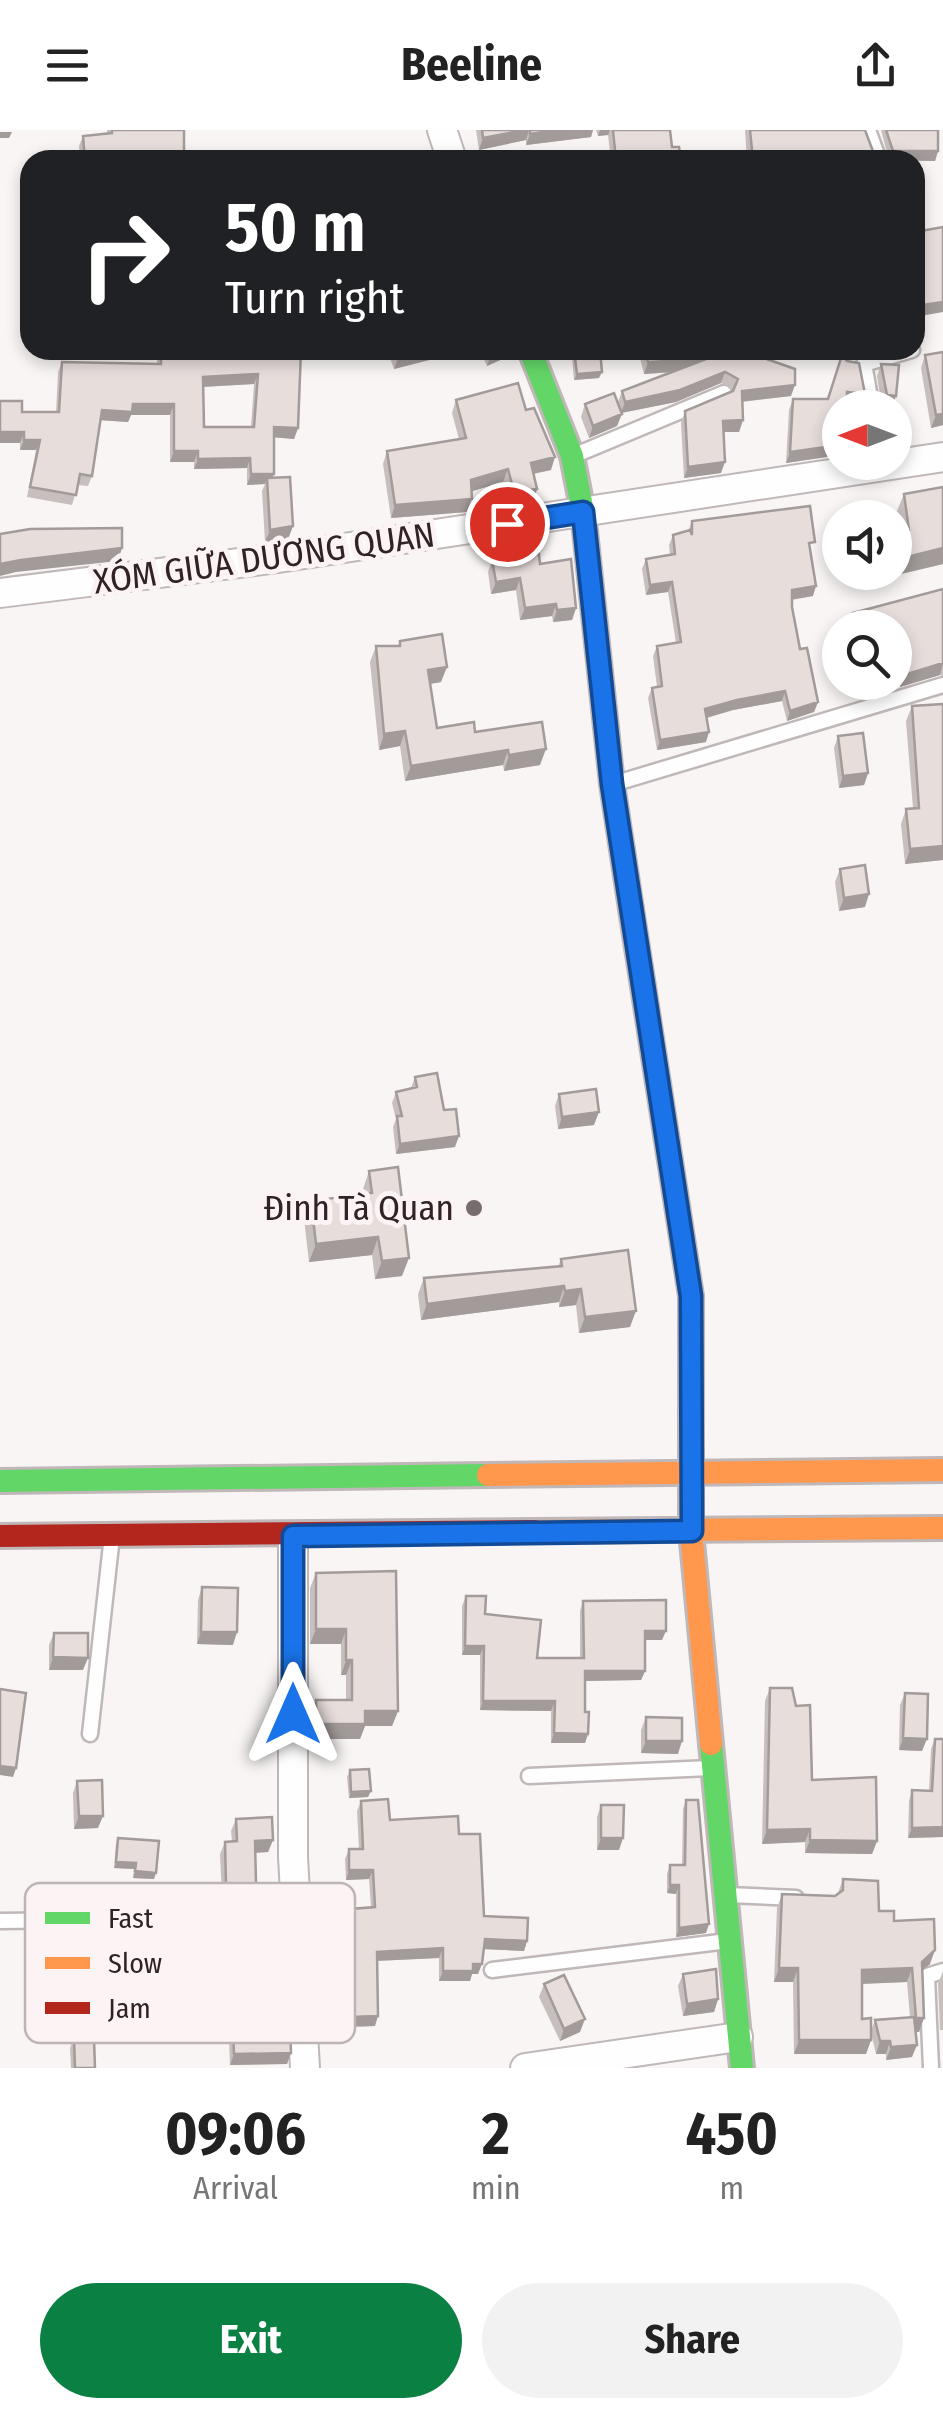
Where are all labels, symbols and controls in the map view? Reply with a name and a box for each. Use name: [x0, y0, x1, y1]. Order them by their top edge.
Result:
icon: menu: [40, 38, 95, 93]
text: Beeline: [401, 38, 542, 92]
icon: share: [848, 38, 903, 93]
text: 50 m: [225, 186, 366, 270]
icon: right: [60, 190, 190, 320]
text: Turn right: [225, 271, 404, 325]
north arrow: [822, 390, 912, 480]
map controls: [822, 390, 912, 700]
pin: [465, 482, 550, 567]
icon: arrive: [480, 497, 535, 552]
button: sound: [822, 500, 912, 590]
street label: XÓM GIỮA DƯƠNG QUAN: [91, 513, 437, 603]
button: search: [822, 610, 912, 700]
place label: Đinh Tà Quan: [264, 1187, 454, 1229]
marker: Đinh Tà Quan: [463, 1197, 485, 1219]
position arrow: [241, 1662, 345, 1766]
legend: [25, 1883, 355, 2043]
text: Fast: [108, 1902, 154, 1935]
text: Slow: [108, 1947, 162, 1980]
text: Jam: [108, 1992, 151, 2025]
text: 09:06: [165, 2098, 306, 2170]
text: 2: [482, 2098, 510, 2170]
text: 450: [686, 2098, 778, 2170]
text: Arrival: [193, 2169, 278, 2207]
text: min: [471, 2169, 521, 2207]
text: m: [719, 2169, 744, 2207]
button: Exit: [40, 2283, 462, 2398]
button: Share: [482, 2283, 903, 2398]

